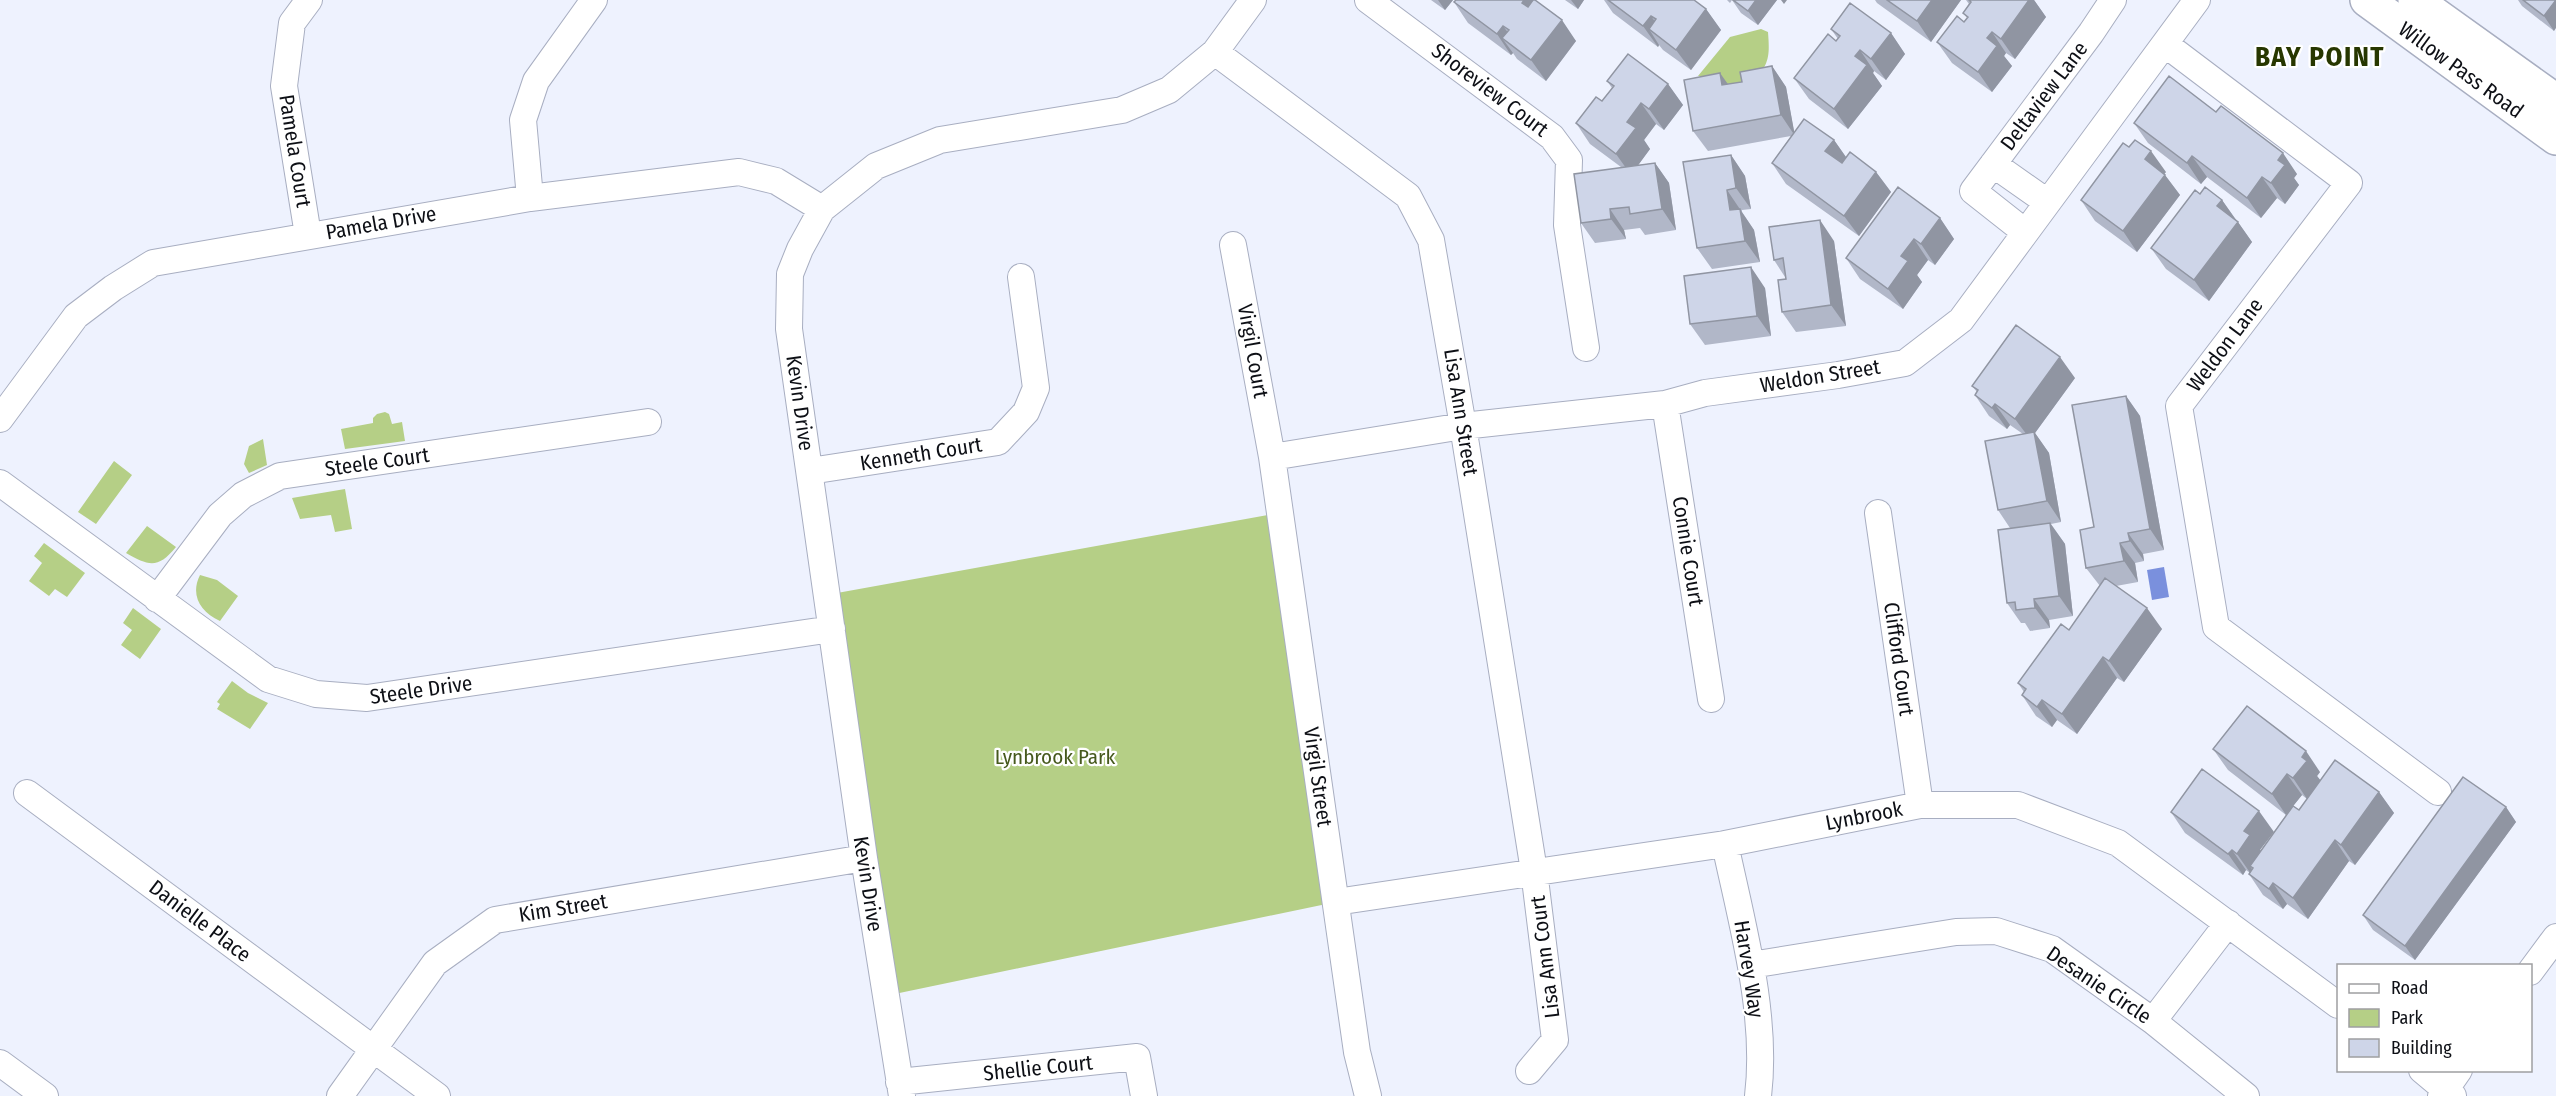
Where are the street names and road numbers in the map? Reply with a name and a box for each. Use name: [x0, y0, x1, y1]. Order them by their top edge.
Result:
street label: Willow Pass Road: [2394, 16, 2528, 124]
street label: Deltaview Lane: [1995, 37, 2093, 155]
street label: Shoreview Court: [1426, 38, 1554, 143]
street label: Pamela Court: [273, 93, 317, 209]
street label: Pamela Drive: [324, 200, 438, 246]
street label: Weldon Lane: [2181, 293, 2269, 397]
street label: Virgil Court: [1232, 302, 1274, 400]
street label: Lisa Ann Street: [1438, 347, 1484, 478]
street label: Kevin Drive: [780, 354, 820, 452]
street label: Weldon Street: [1758, 354, 1882, 398]
street label: Kenneth Court: [858, 432, 984, 476]
street label: Steele Court: [323, 442, 431, 482]
street label: Connie Court: [1667, 494, 1710, 608]
street label: Clifford Court: [1878, 601, 1920, 718]
street label: Steele Drive: [368, 670, 474, 710]
street label: Virgil Street: [1298, 726, 1338, 829]
street label: Lynbrook: [1823, 796, 1905, 836]
street label: Kevin Drive: [848, 834, 888, 934]
street label: Danielle Place: [144, 874, 256, 968]
street label: Kim Street: [517, 888, 609, 928]
street label: Lisa Ann Court: [1525, 894, 1565, 1020]
street label: Harvey Way: [1728, 918, 1770, 1020]
street label: Desanie Circle: [2042, 940, 2156, 1030]
street label: Shellie Court: [982, 1049, 1094, 1087]

